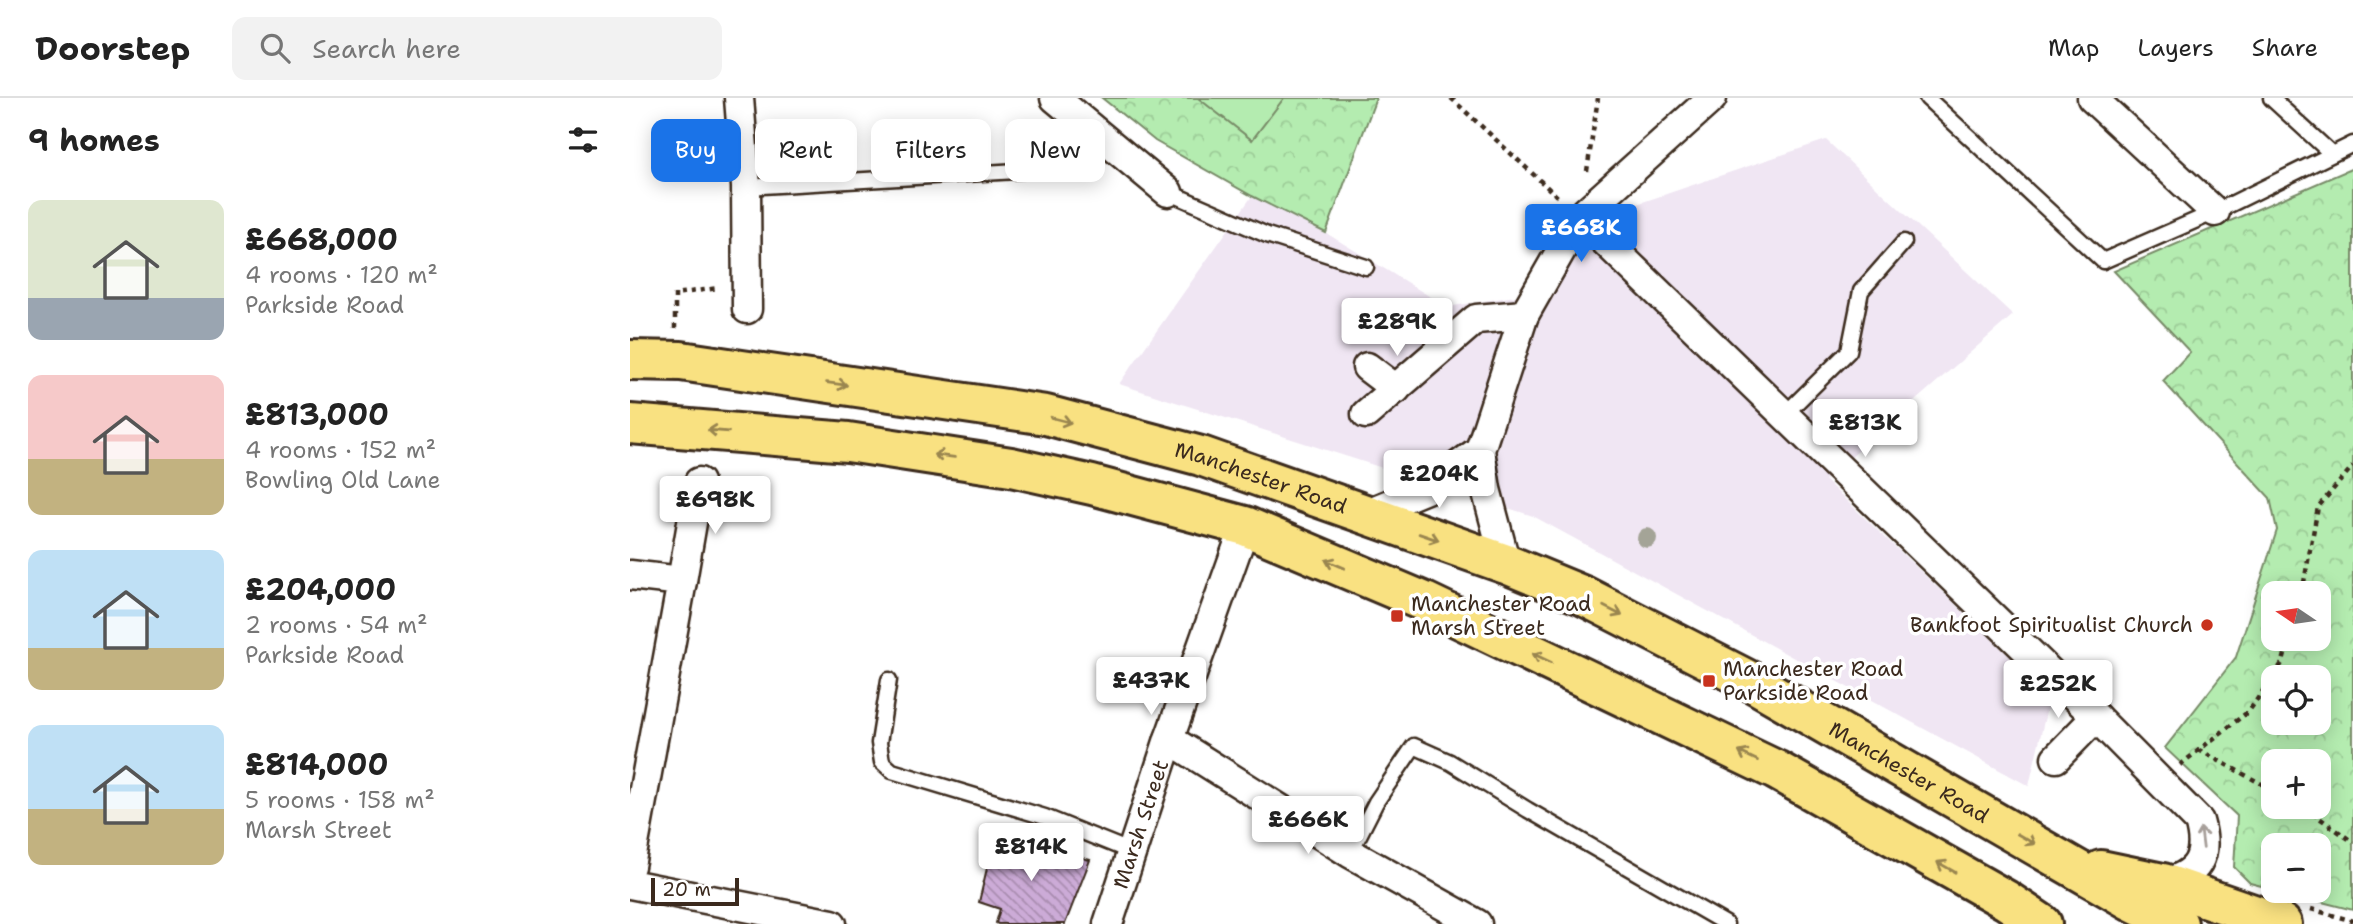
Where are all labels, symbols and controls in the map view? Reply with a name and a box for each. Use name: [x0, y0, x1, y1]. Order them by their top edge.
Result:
search box: [232, 17, 722, 80]
text: Doorstep: [35, 26, 190, 71]
icon: search: [256, 29, 294, 67]
text: Search here: [312, 31, 461, 66]
text: Map: [2048, 32, 2099, 64]
text: Layers: [2137, 32, 2214, 64]
text: Share: [2252, 32, 2318, 64]
chip: Buy: [651, 119, 741, 182]
chip: Rent: [755, 119, 857, 182]
chip: Filters: [871, 119, 991, 182]
chip: New: [1005, 119, 1105, 182]
text: 9 homes: [28, 120, 160, 161]
icon: filters: [564, 121, 602, 159]
pin: £668K: [1532, 204, 1630, 264]
text: £668K: [1541, 212, 1621, 242]
text: £668,000: [245, 219, 398, 260]
icon: home: [84, 228, 168, 312]
text: 4 rooms · 120 m²: [245, 260, 438, 290]
text: Parkside Road: [245, 290, 404, 320]
pin: £289K: [1348, 299, 1446, 358]
text: £289K: [1357, 306, 1437, 336]
one-way arrow: [825, 378, 847, 391]
text: £813,000: [245, 394, 389, 435]
pin: £813K: [1816, 400, 1914, 459]
icon: home: [84, 403, 168, 487]
text: £813K: [1828, 407, 1902, 437]
one-way arrow: [1050, 414, 1072, 427]
one-way arrow: [707, 424, 730, 437]
text: 4 rooms · 152 m²: [245, 435, 436, 465]
street label: Manchester Road: [1172, 436, 1351, 521]
one-way arrow: [933, 449, 956, 462]
pin: £204K: [1390, 450, 1488, 510]
text: £204K: [1400, 458, 1479, 488]
text: Bowling Old Lane: [245, 465, 441, 495]
pin: £698K: [666, 476, 764, 536]
text: £698K: [676, 484, 754, 514]
one-way arrow: [1418, 531, 1440, 544]
one-way arrow: [1325, 557, 1347, 570]
text: £204,000: [245, 569, 396, 610]
icon: home: [84, 578, 168, 662]
north arrow: [2261, 581, 2331, 651]
map controls: [2261, 581, 2331, 903]
place label: Manchester Road Marsh Street: [1411, 590, 1591, 642]
one-way arrow: [1602, 605, 1623, 618]
marker: Manchester Road Marsh Street: [1389, 608, 1405, 624]
text: 2 rooms · 54 m²: [245, 610, 428, 640]
place label: Bankfoot Spiritualist Church: [1910, 611, 2193, 639]
marker: Bankfoot Spiritualist Church: [2199, 617, 2215, 633]
text: Parkside Road: [245, 640, 404, 670]
one-way arrow: [1532, 651, 1553, 665]
place label: Manchester Road Parkside Road: [1723, 655, 1903, 707]
pin: £437K: [1102, 658, 1200, 717]
pin: £252K: [2009, 660, 2107, 720]
text: £437K: [1112, 665, 1190, 695]
button: locate: [2261, 665, 2331, 735]
text: £252K: [2020, 668, 2096, 698]
marker: Manchester Road Parkside Road: [1701, 673, 1717, 689]
street label: Manchester Road: [1824, 715, 1994, 830]
text: £814,000: [245, 744, 388, 785]
one-way arrow: [1738, 749, 1759, 763]
button: +: [2261, 749, 2331, 819]
icon: home: [84, 753, 168, 837]
street label: Marsh Street: [1107, 756, 1175, 892]
text: 5 rooms · 158 m²: [245, 785, 435, 815]
pin: £666K: [1259, 796, 1357, 856]
text: £666K: [1268, 804, 1348, 834]
text: Marsh Street: [245, 815, 392, 845]
pin: £814K: [982, 824, 1080, 883]
one-way arrow: [2195, 827, 2208, 850]
text: £814K: [995, 831, 1068, 861]
one-way arrow: [2016, 832, 2036, 846]
button: −: [2261, 833, 2331, 903]
one-way arrow: [1937, 860, 1957, 874]
scale bar: [651, 875, 738, 907]
text: 20 m: [662, 877, 711, 902]

